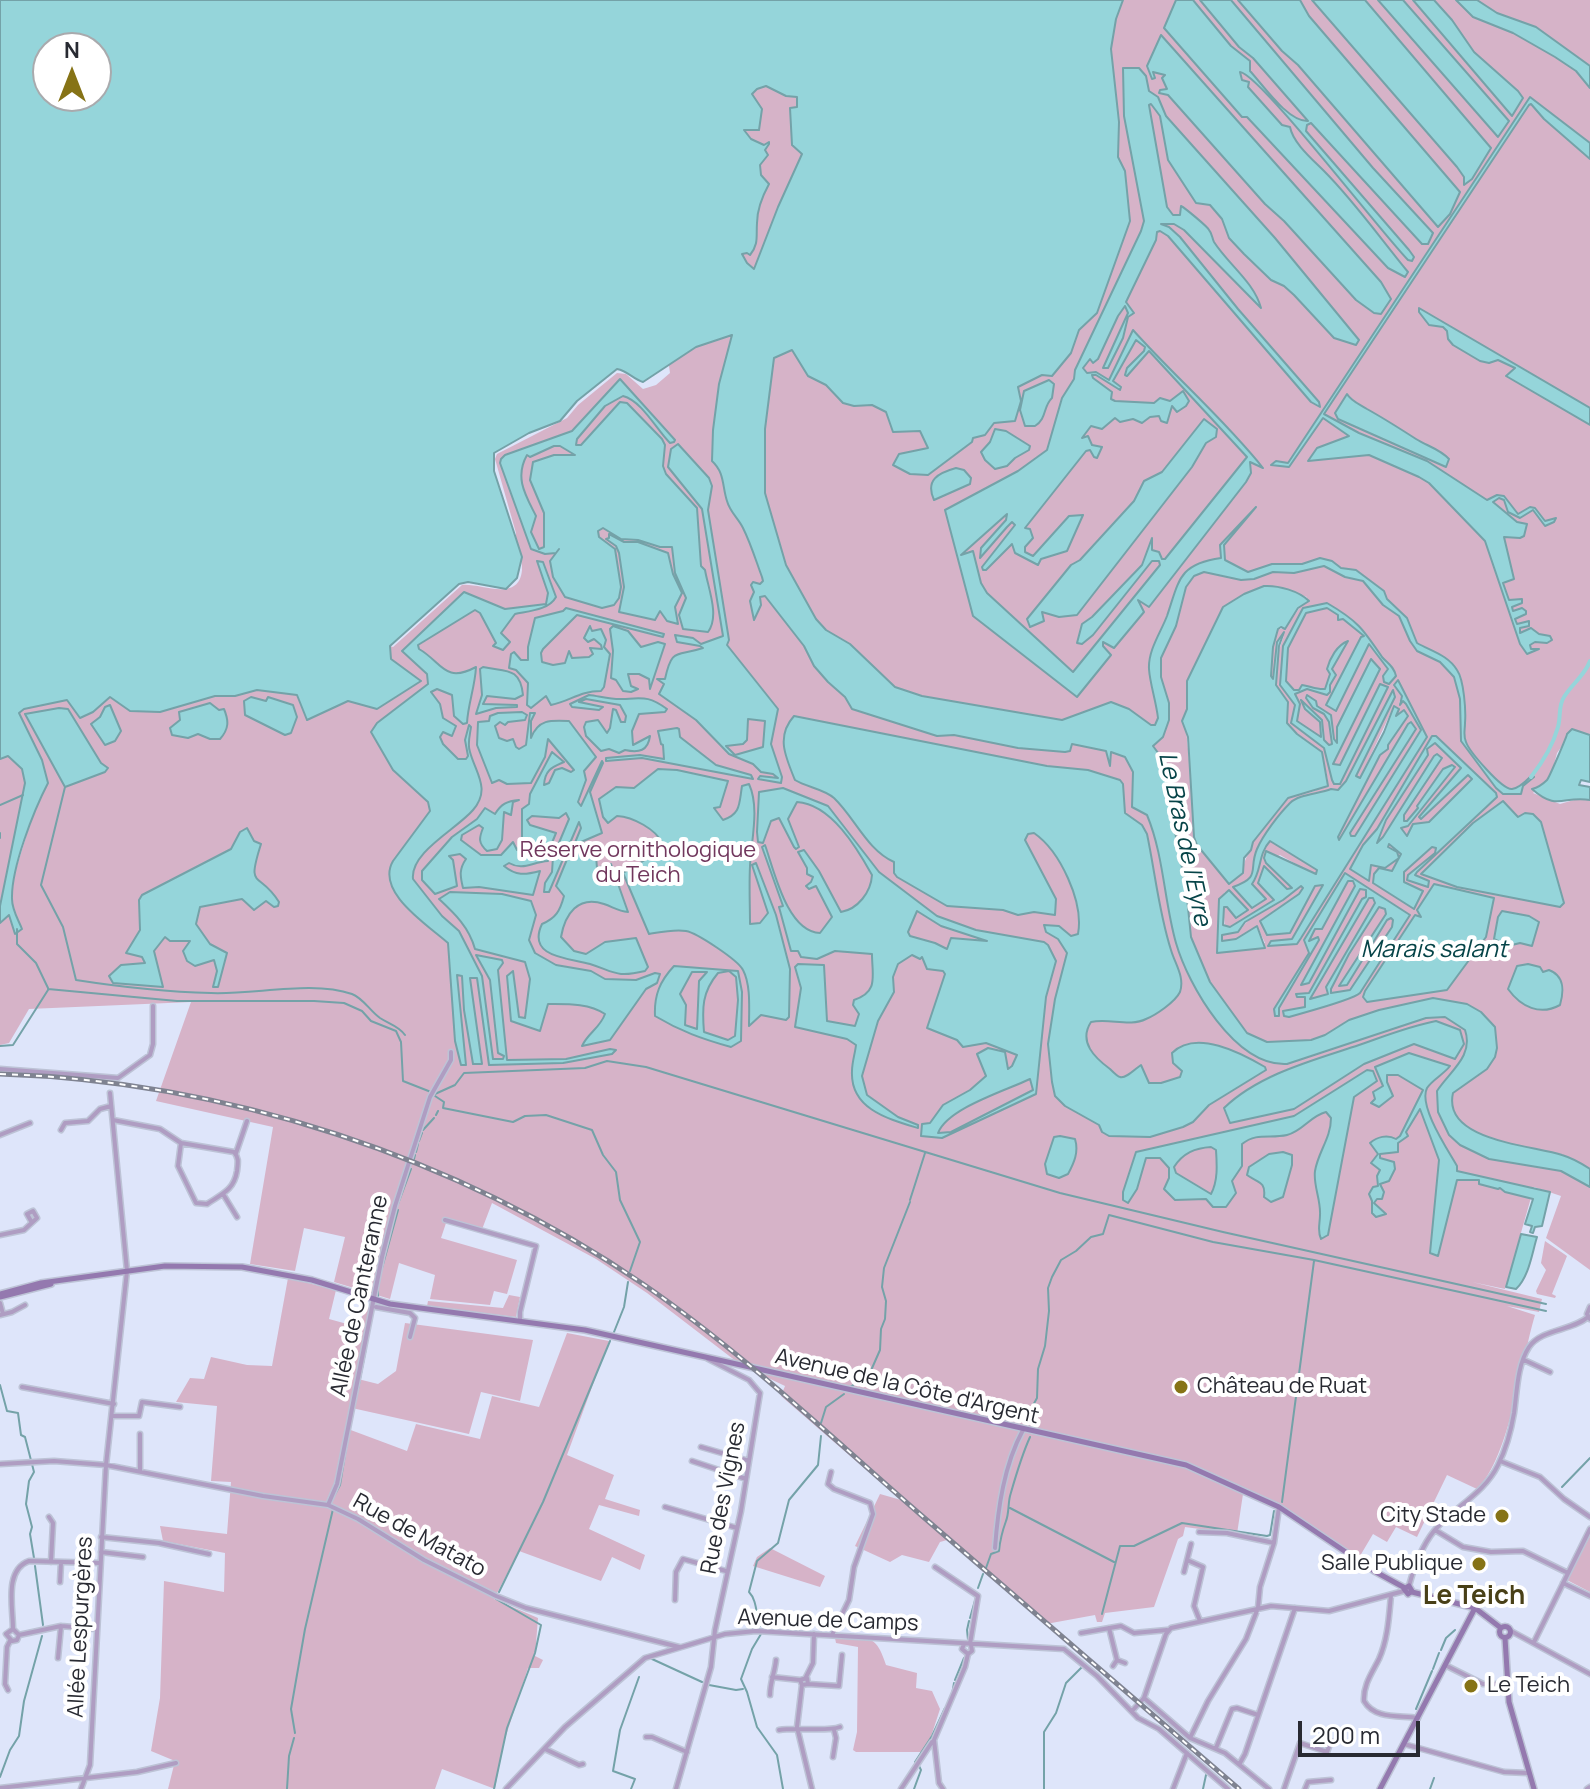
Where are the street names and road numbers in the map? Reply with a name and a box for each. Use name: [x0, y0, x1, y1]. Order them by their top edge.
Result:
street label: Allée de Canteranne: [326, 1193, 394, 1399]
street label: Avenue de la Côte d'Argent: [772, 1344, 1042, 1430]
street label: Rue des Vignes: [696, 1420, 752, 1576]
street label: Rue de Matato: [348, 1489, 490, 1583]
street label: Allée Lespurgères: [63, 1536, 99, 1718]
street label: Avenue de Camps: [737, 1605, 919, 1637]

